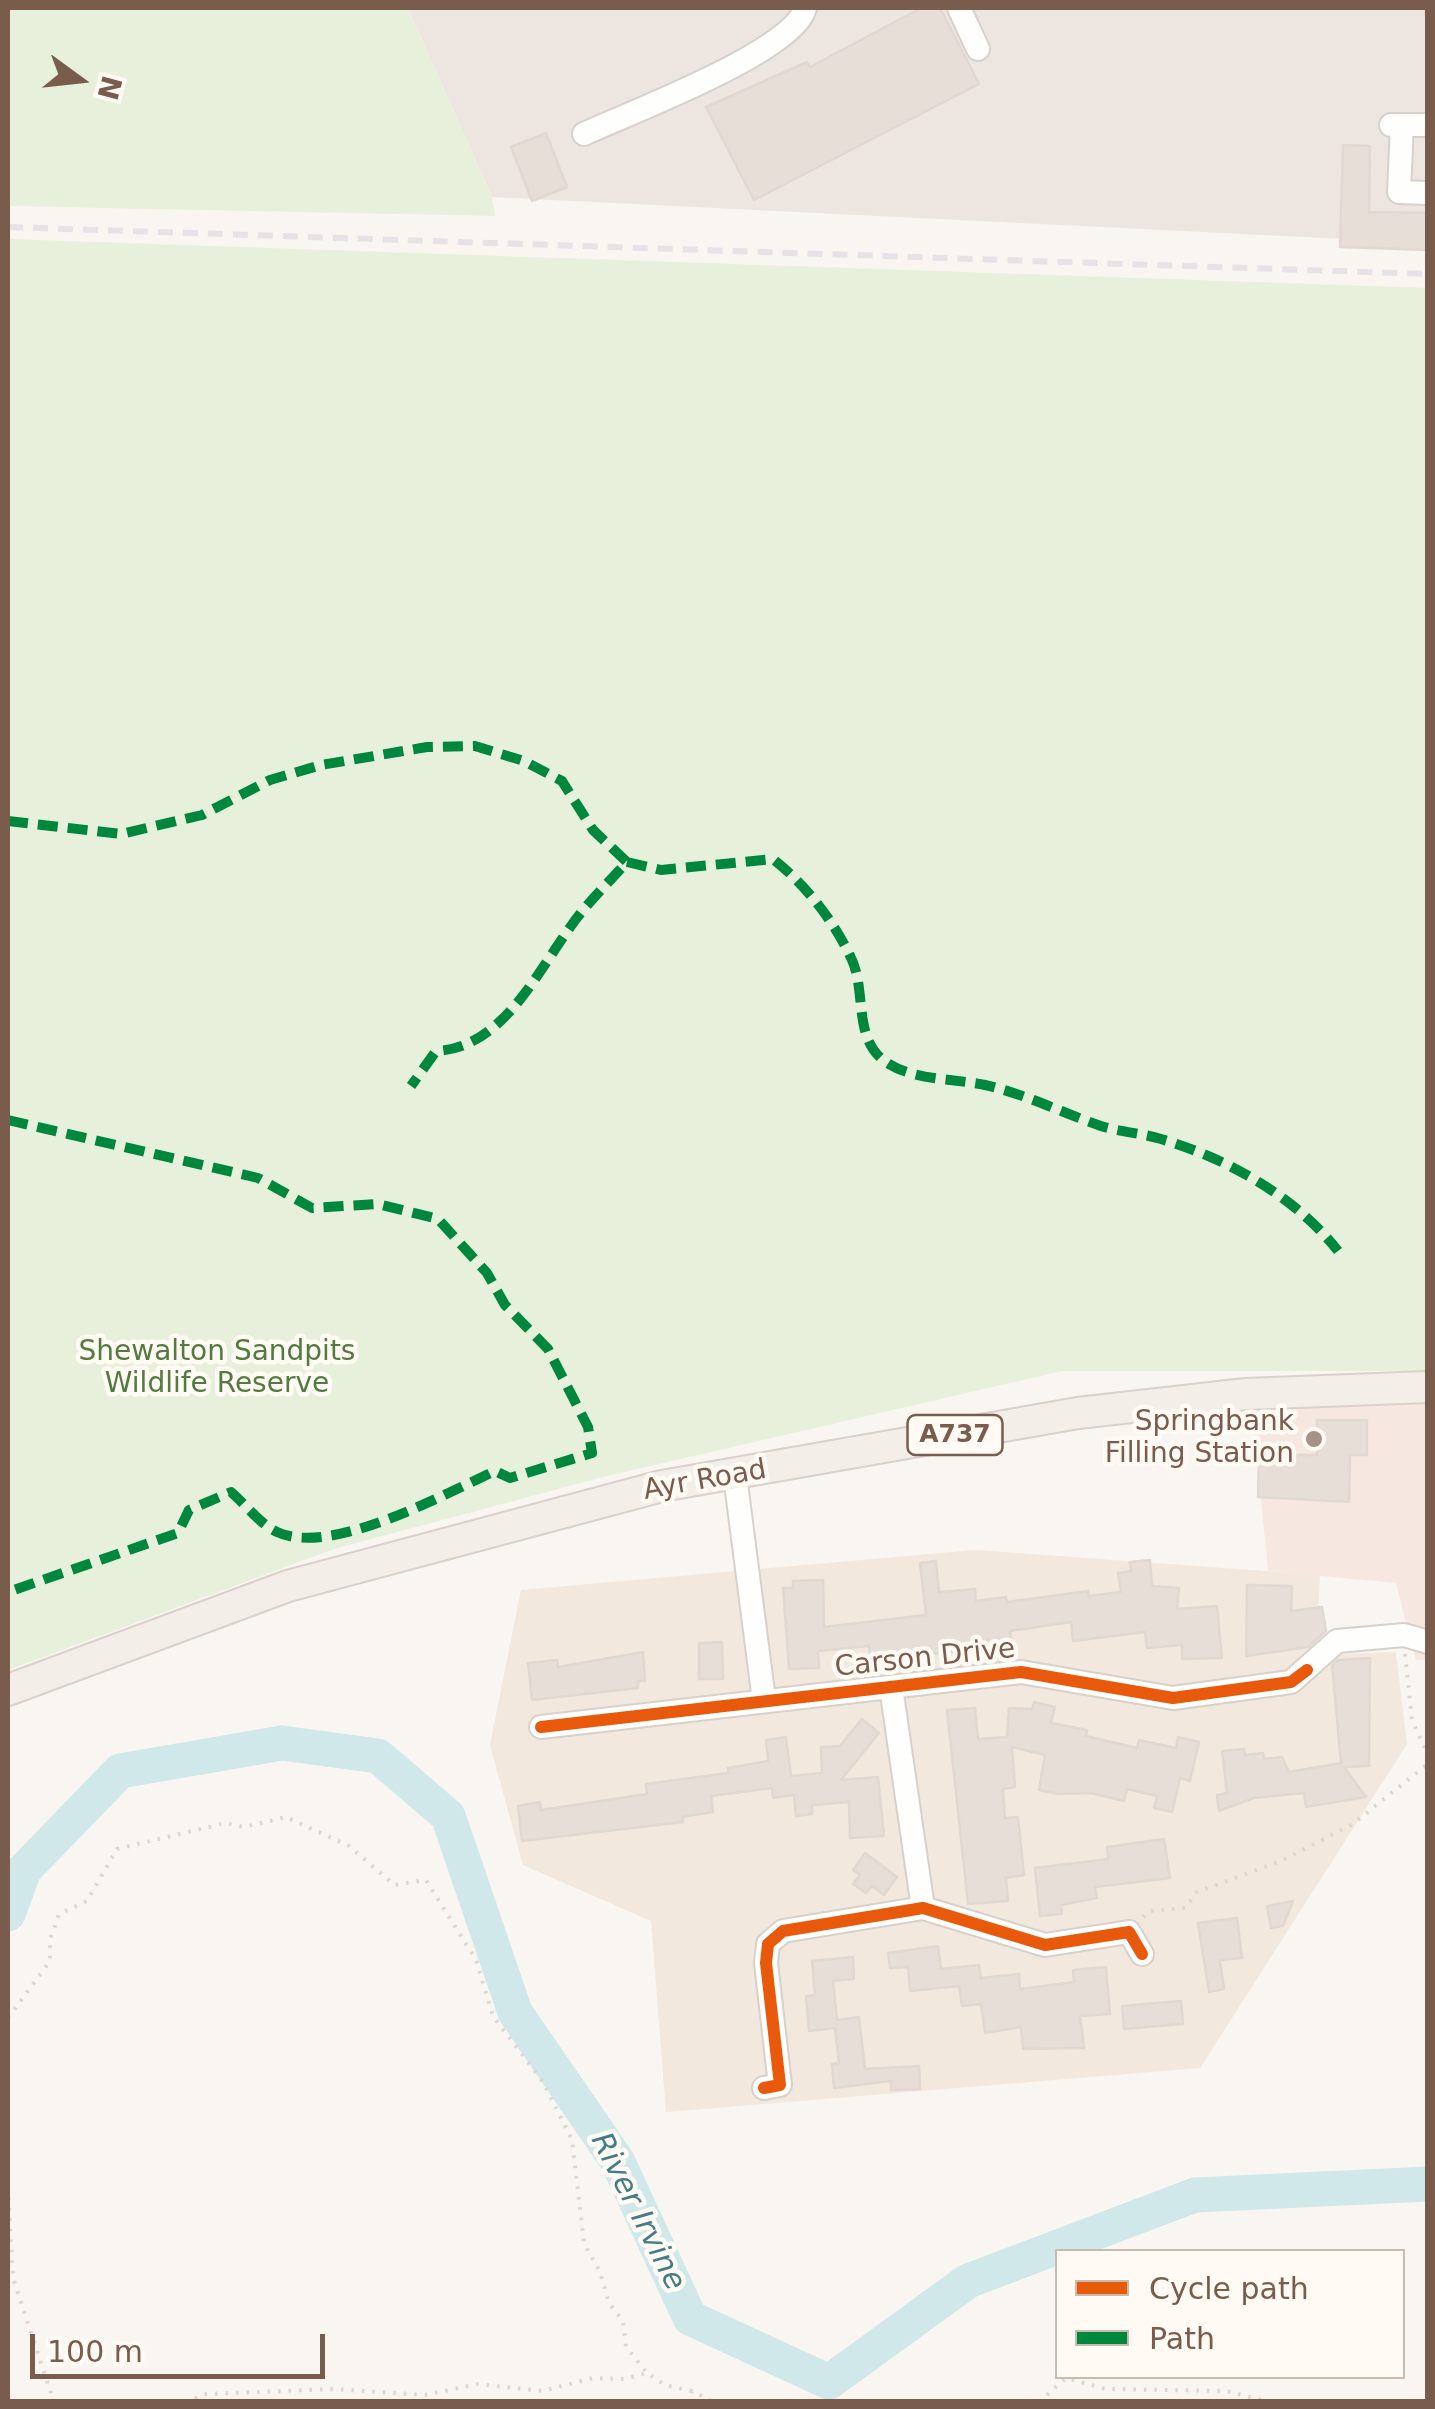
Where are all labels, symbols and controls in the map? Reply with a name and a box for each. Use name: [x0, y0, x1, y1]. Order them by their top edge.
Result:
north arrow: [30, 30, 130, 130]
text: N: [90, 72, 128, 103]
park label: Shewalton Sandpits Wildlife Reserve: [79, 1336, 355, 1402]
place label: Springbank Filling Station: [1105, 1406, 1294, 1472]
road number: A737: [908, 1415, 1002, 1455]
marker: Springbank Filling Station: [1303, 1428, 1325, 1450]
street label: Ayr Road: [641, 1454, 769, 1508]
street label: Carson Drive: [833, 1633, 1017, 1685]
water label: River Irvine: [582, 2127, 692, 2297]
legend: [1055, 2249, 1405, 2379]
text: Cycle path: [1149, 2271, 1309, 2306]
scale bar: [35, 2314, 330, 2376]
text: Path: [1149, 2321, 1215, 2356]
text: 100 m: [47, 2334, 143, 2369]

